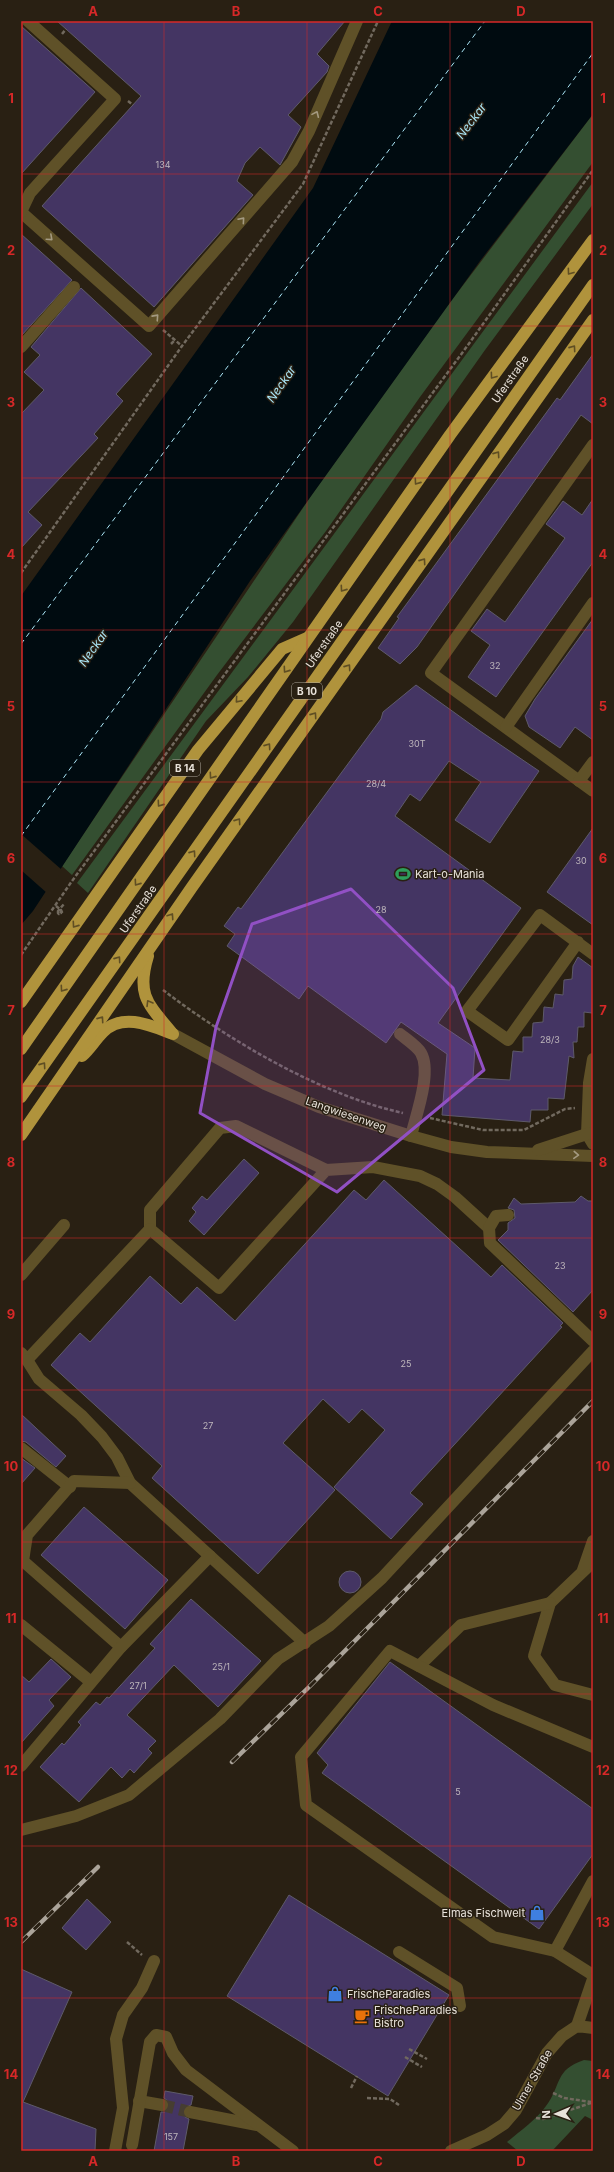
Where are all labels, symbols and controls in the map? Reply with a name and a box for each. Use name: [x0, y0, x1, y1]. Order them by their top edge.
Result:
text: A: [88, 3, 98, 19]
text: B: [232, 3, 241, 19]
text: C: [373, 3, 383, 19]
text: D: [516, 3, 526, 19]
text: 1: [8, 90, 14, 106]
text: 1: [600, 90, 606, 106]
water label: Neckar: [453, 100, 490, 142]
one-way arrow: [312, 111, 320, 118]
house number: 134: [155, 159, 171, 170]
one-way arrow: [238, 217, 245, 224]
one-way arrow: [46, 233, 53, 240]
text: 2: [7, 242, 15, 258]
text: 2: [599, 242, 607, 258]
one-way arrow: [568, 267, 575, 274]
one-way arrow: [152, 314, 159, 322]
one-way arrow: [568, 346, 575, 353]
street label: Uferstraße: [488, 352, 532, 406]
water label: Neckar: [263, 363, 299, 405]
one-way arrow: [491, 372, 498, 379]
text: 3: [7, 394, 15, 410]
text: 3: [599, 394, 607, 410]
one-way arrow: [492, 452, 499, 459]
one-way arrow: [414, 478, 422, 485]
text: 4: [7, 546, 16, 562]
text: 4: [599, 546, 608, 562]
one-way arrow: [418, 558, 425, 565]
one-way arrow: [341, 584, 348, 591]
street label: Uferstraße: [302, 617, 346, 671]
water label: Neckar: [75, 627, 111, 669]
house number: 32: [489, 660, 501, 671]
one-way arrow: [343, 664, 350, 671]
one-way arrow: [284, 665, 291, 672]
road number: B 10: [292, 683, 322, 699]
one-way arrow: [236, 695, 243, 702]
text: 5: [7, 698, 15, 714]
text: 5: [599, 698, 607, 714]
one-way arrow: [309, 712, 316, 719]
house number: 30T: [408, 738, 426, 749]
one-way arrow: [263, 744, 270, 751]
road number: B 14: [170, 760, 200, 776]
one-way arrow: [209, 772, 217, 779]
house number: 28/4: [366, 778, 386, 789]
one-way arrow: [158, 799, 165, 806]
one-way arrow: [233, 818, 241, 825]
text: 6: [7, 850, 15, 866]
one-way arrow: [188, 850, 195, 857]
text: 6: [599, 850, 607, 866]
house number: 30: [575, 855, 587, 866]
sports icon: Kart-o-Mania: [394, 865, 412, 883]
place label: Kart-o-Mania: [415, 867, 484, 881]
one-way arrow: [134, 879, 142, 886]
street label: Uferstraße: [116, 882, 160, 936]
house number: 28: [375, 904, 387, 915]
one-way arrow: [166, 913, 174, 920]
one-way arrow: [72, 921, 80, 928]
one-way arrow: [113, 956, 121, 963]
one-way arrow: [61, 985, 68, 992]
one-way arrow: [147, 1000, 154, 1007]
text: 7: [7, 1002, 15, 1018]
text: 7: [599, 1002, 607, 1018]
one-way arrow: [96, 1016, 103, 1023]
house number: 28/3: [540, 1034, 560, 1045]
one-way arrow: [38, 1063, 45, 1070]
street label: Langwiesenweg: [304, 1094, 388, 1134]
one-way arrow: [573, 1150, 579, 1159]
text: 8: [7, 1154, 15, 1170]
text: 8: [599, 1154, 607, 1170]
house number: 23: [554, 1260, 566, 1271]
text: 9: [7, 1306, 15, 1322]
text: 9: [599, 1306, 607, 1322]
house number: 25: [401, 1358, 411, 1369]
house number: 27: [203, 1420, 213, 1431]
text: 10: [4, 1458, 18, 1474]
text: 10: [596, 1458, 610, 1474]
text: 11: [5, 1610, 17, 1626]
text: 11: [597, 1610, 609, 1626]
house number: 25/1: [212, 1661, 230, 1672]
house number: 27/1: [129, 1680, 147, 1691]
text: 12: [4, 1762, 18, 1778]
text: 12: [596, 1762, 610, 1778]
house number: 5: [455, 1786, 461, 1797]
shop icon: Elmas Fischwelt: [528, 1904, 546, 1922]
place label: Elmas Fischwelt: [442, 1906, 525, 1920]
text: 13: [4, 1914, 18, 1930]
text: 13: [596, 1914, 610, 1930]
shop icon: FrischeParadies: [326, 1985, 344, 2003]
place label: FrischeParadies: [347, 1987, 430, 2001]
place label: FrischeParadies Bistro: [374, 2003, 457, 2030]
cafe icon: FrischeParadies Bistro: [353, 2007, 371, 2025]
street label: Ulmer Straße: [509, 2047, 555, 2113]
text: 14: [4, 2066, 18, 2082]
text: 14: [596, 2066, 610, 2082]
north arrow: [536, 2094, 576, 2134]
text: N: [539, 2110, 553, 2119]
house number: 157: [164, 2131, 178, 2142]
text: A: [88, 2153, 98, 2169]
text: B: [232, 2153, 241, 2169]
text: C: [373, 2153, 383, 2169]
text: D: [516, 2153, 526, 2169]

